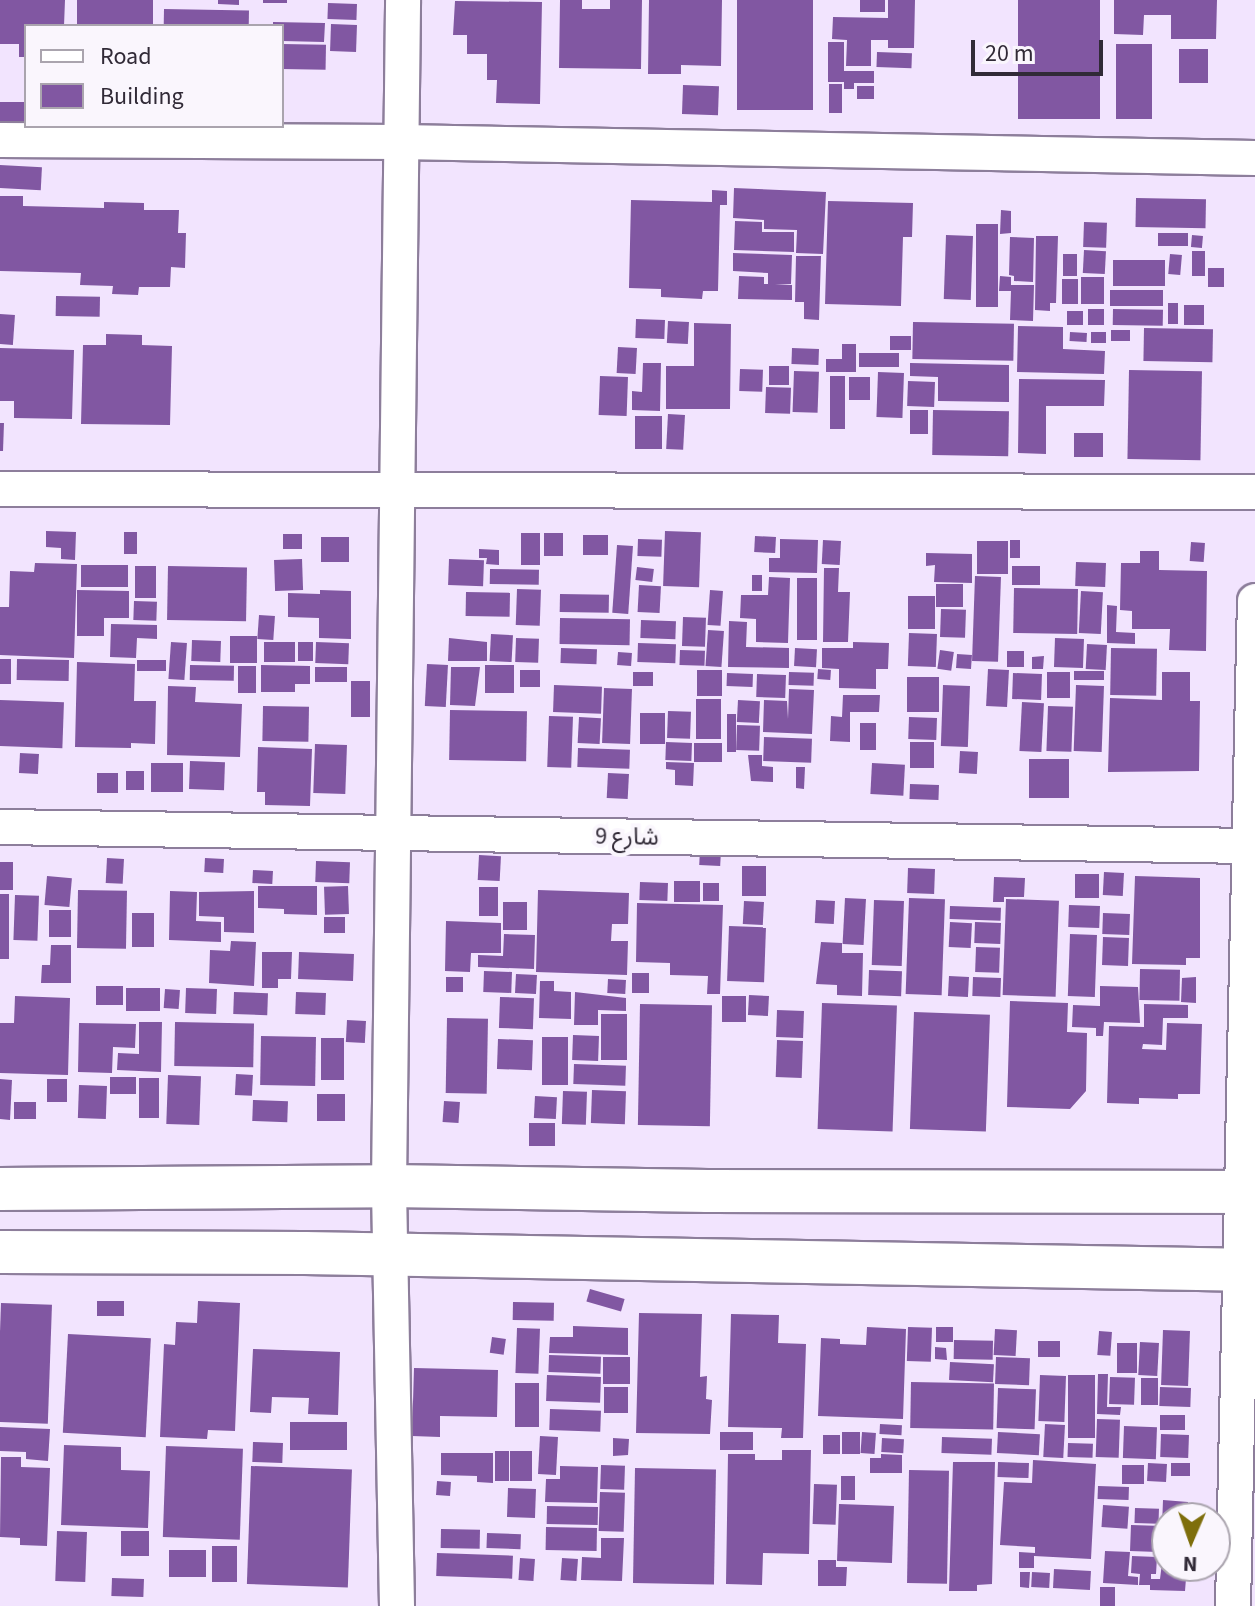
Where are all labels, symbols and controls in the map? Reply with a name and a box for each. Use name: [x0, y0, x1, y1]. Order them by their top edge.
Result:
legend: [24, 24, 284, 128]
scale bar: [975, 24, 1107, 74]
text: 20 m: [985, 36, 1034, 71]
text: Road: [100, 39, 152, 74]
text: Building: [100, 79, 184, 114]
street label: شارع 9: [595, 822, 659, 852]
north arrow: [1151, 1502, 1231, 1582]
text: N: [1182, 1548, 1198, 1580]

